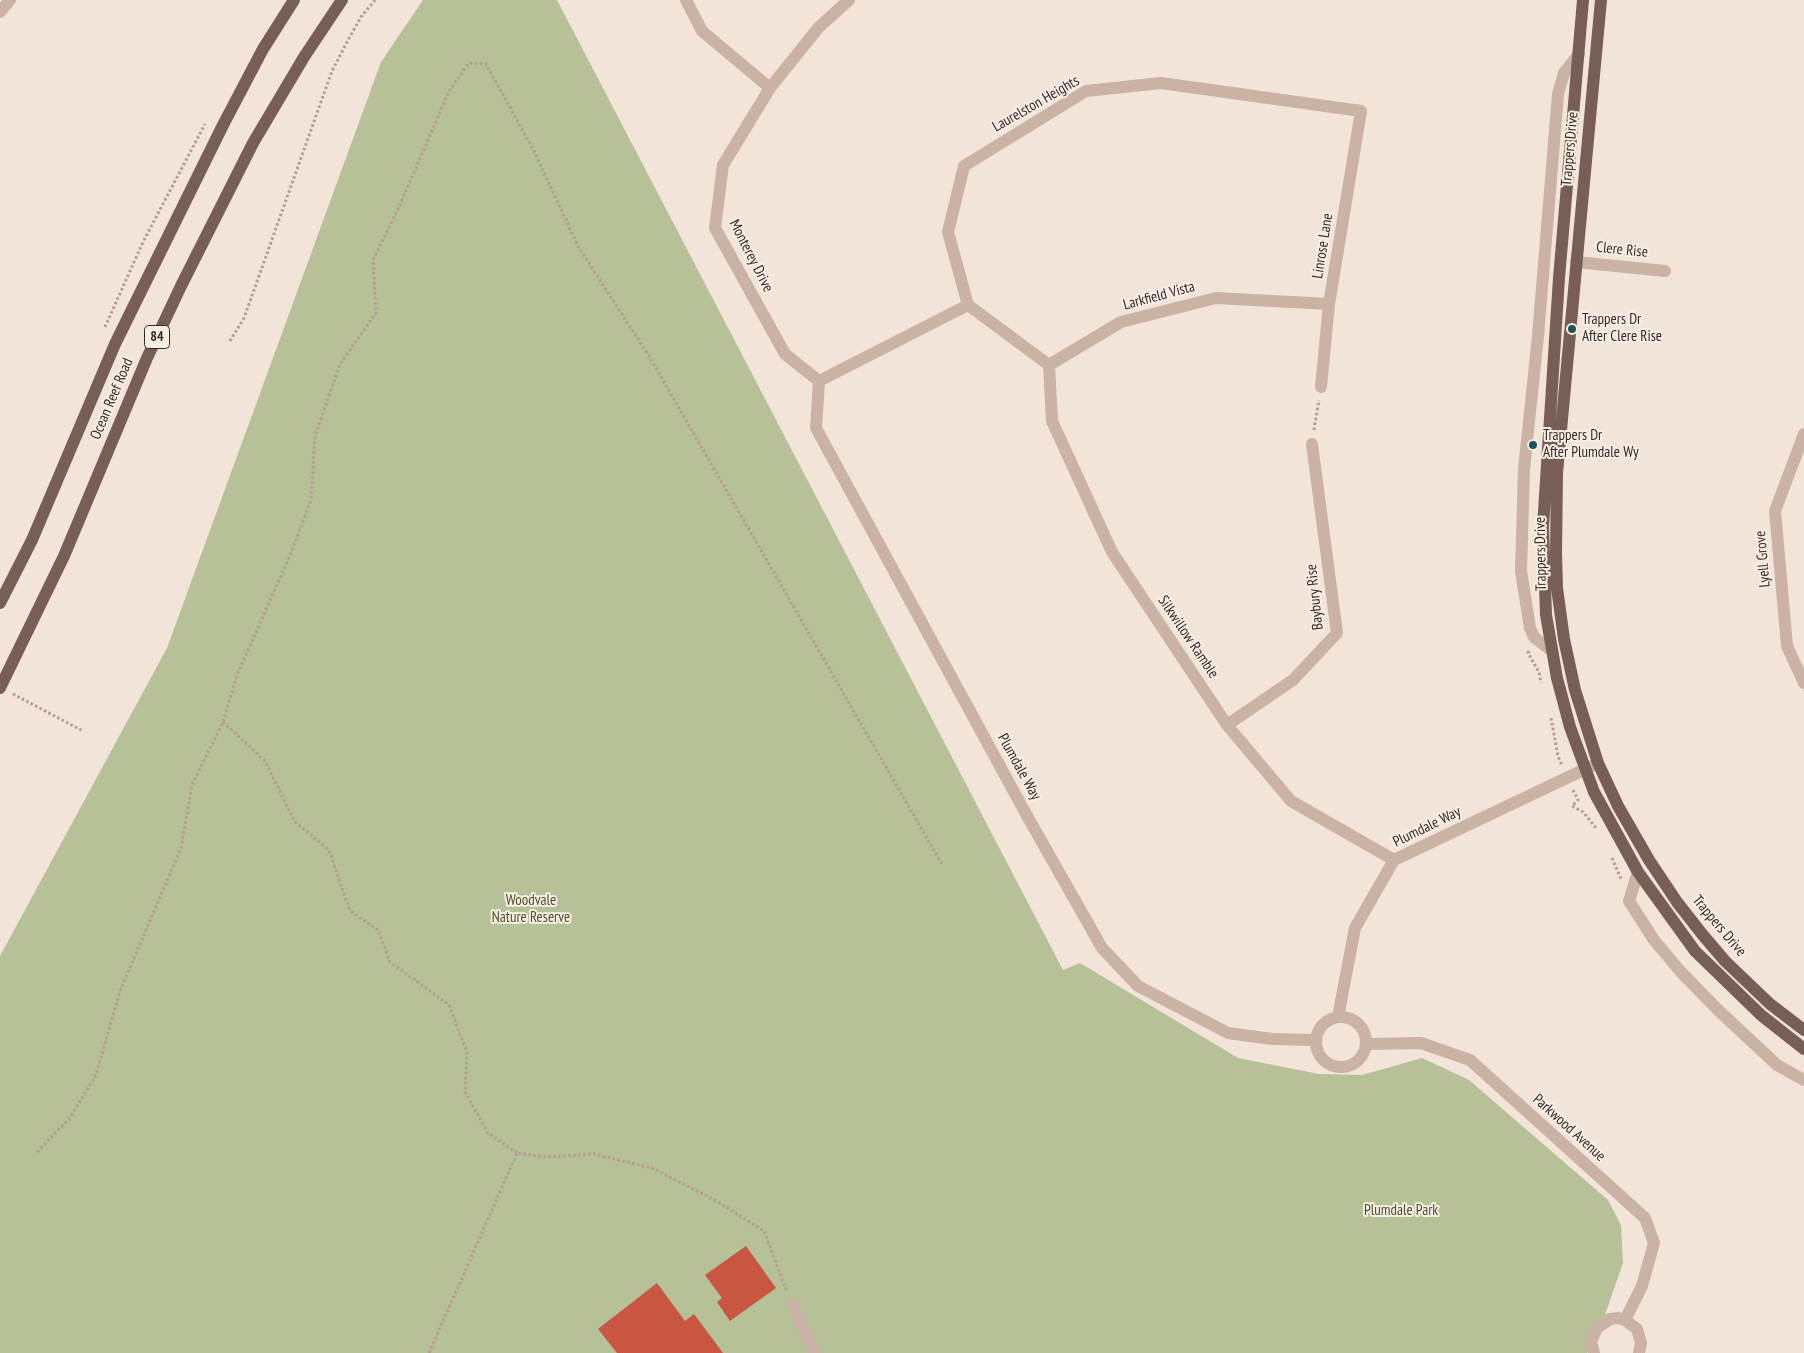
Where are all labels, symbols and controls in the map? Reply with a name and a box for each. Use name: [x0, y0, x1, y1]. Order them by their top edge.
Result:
street label: Laurelston Heights: [989, 72, 1083, 136]
street label: Trappers Drive: [1558, 111, 1582, 187]
street label: Linrose Lane: [1309, 212, 1337, 280]
street label: Monterey Drive: [725, 217, 777, 295]
street label: Clere Rise: [1595, 238, 1649, 262]
street label: Larkfield Vista: [1121, 278, 1197, 314]
place label: Trappers Dr After Clere Rise: [1582, 311, 1662, 346]
marker: Trappers Dr After Clere Rise: [1566, 323, 1578, 335]
road number: 84: [144, 326, 170, 348]
street label: Ocean Reef Road: [87, 356, 137, 442]
place label: Trappers Dr After Plumdale Wy: [1543, 427, 1639, 462]
marker: Trappers Dr After Plumdale Wy: [1527, 439, 1539, 451]
street label: Trappers Drive: [1531, 517, 1551, 591]
street label: Lyell Grove: [1752, 530, 1774, 588]
street label: Baybury Rise: [1303, 563, 1327, 631]
street label: Silkwillow Ramble: [1154, 592, 1222, 682]
street label: Plumdale Way: [993, 731, 1045, 803]
street label: Plumdale Way: [1390, 803, 1464, 851]
park label: Woodvale Nature Reserve: [492, 892, 570, 927]
street label: Trappers Drive: [1688, 892, 1750, 960]
street label: Parkwood Avenue: [1529, 1091, 1609, 1165]
park label: Plumdale Park: [1364, 1202, 1438, 1220]

